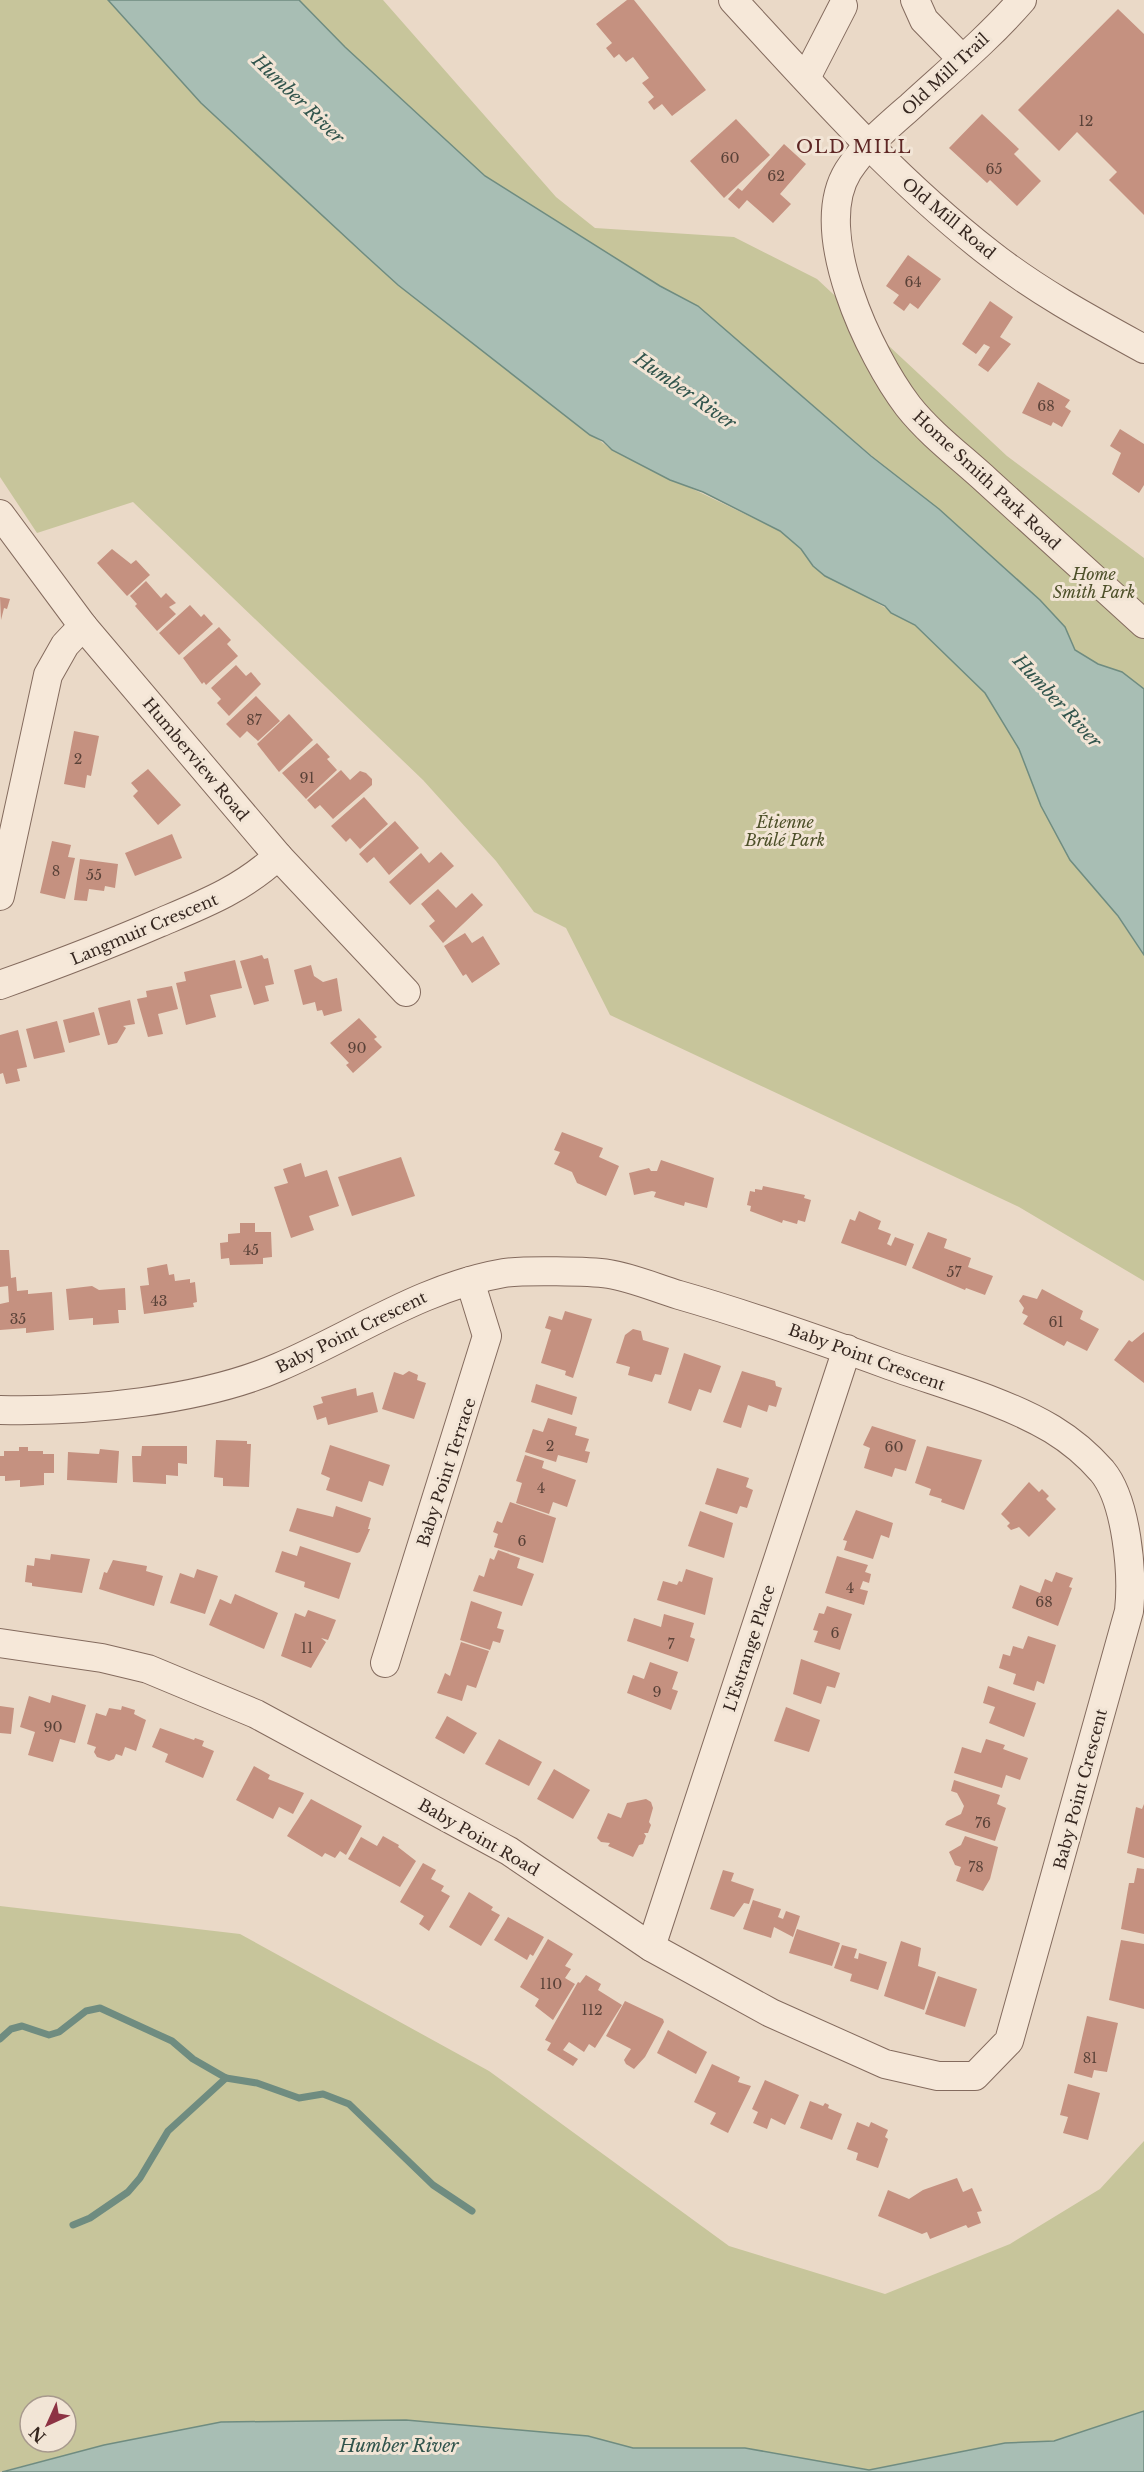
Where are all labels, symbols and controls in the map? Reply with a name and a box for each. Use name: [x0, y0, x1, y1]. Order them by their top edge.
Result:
street label: Old Mill Trail: [897, 29, 993, 119]
water label: Humber River: [247, 49, 349, 149]
house number: 12: [1079, 112, 1093, 130]
district label: OLD MILL: [796, 136, 912, 158]
house number: 60: [721, 149, 740, 167]
house number: 65: [986, 160, 1003, 178]
house number: 62: [767, 167, 785, 185]
street label: Old Mill Road: [898, 173, 1000, 263]
house number: 64: [904, 273, 922, 291]
water label: Humber River: [629, 347, 741, 435]
house number: 68: [1037, 397, 1055, 415]
street label: Home Smith Park Road: [909, 406, 1065, 554]
park label: Home Smith Park: [1053, 564, 1135, 602]
water label: Humber River: [1008, 649, 1106, 753]
street label: Humberview Road: [139, 694, 253, 825]
house number: 87: [246, 711, 263, 729]
house number: 2: [74, 750, 82, 768]
house number: 91: [299, 769, 315, 787]
park label: Étienne Brûlé Park: [744, 812, 825, 850]
house number: 8: [52, 862, 60, 880]
house number: 55: [86, 866, 102, 884]
street label: Langmuir Crescent: [67, 889, 221, 969]
house number: 90: [348, 1039, 367, 1057]
house number: 45: [243, 1241, 259, 1259]
house number: 57: [947, 1263, 962, 1281]
street label: Baby Point Crescent: [272, 1287, 430, 1377]
house number: 43: [151, 1292, 167, 1310]
house number: 35: [10, 1310, 26, 1328]
house number: 61: [1048, 1313, 1064, 1331]
street label: Baby Point Crescent: [786, 1319, 948, 1395]
street label: Baby Point Terrace: [412, 1395, 480, 1549]
house number: 2: [546, 1437, 554, 1455]
house number: 60: [885, 1438, 904, 1456]
house number: 4: [537, 1479, 545, 1497]
house number: 6: [517, 1532, 527, 1550]
house number: 4: [846, 1579, 854, 1597]
street label: L'Estrange Place: [719, 1582, 779, 1714]
house number: 68: [1035, 1593, 1053, 1611]
house number: 6: [830, 1624, 840, 1642]
house number: 7: [667, 1635, 675, 1653]
house number: 11: [301, 1639, 313, 1657]
house number: 9: [652, 1683, 662, 1701]
street label: Baby Point Crescent: [1049, 1707, 1111, 1871]
house number: 90: [44, 1718, 63, 1736]
street label: Baby Point Road: [415, 1794, 543, 1880]
house number: 76: [975, 1814, 991, 1832]
house number: 78: [968, 1858, 984, 1876]
house number: 110: [540, 1975, 562, 1993]
house number: 112: [581, 2001, 603, 2019]
house number: 81: [1083, 2049, 1097, 2067]
north arrow: [18, 2394, 78, 2454]
text: N: [25, 2422, 50, 2447]
water label: Humber River: [338, 2435, 459, 2457]

